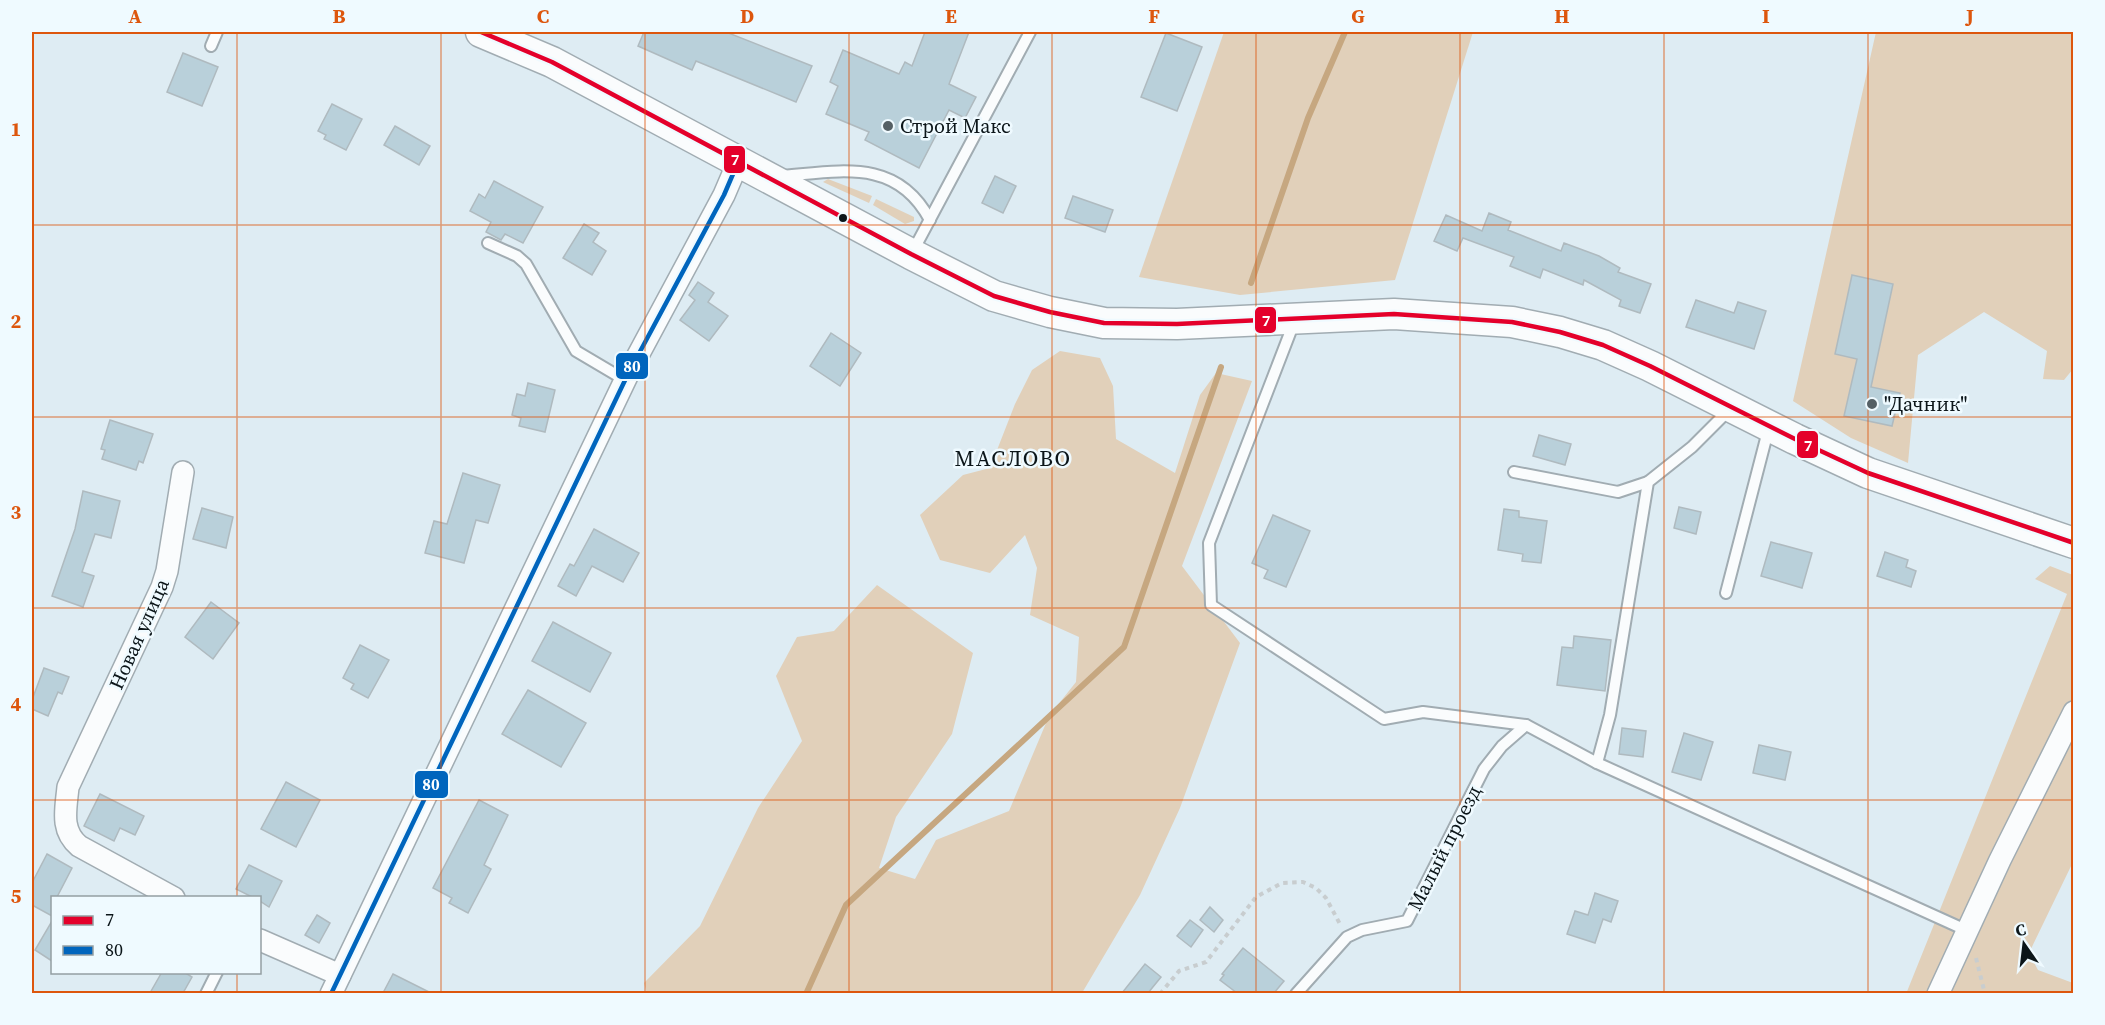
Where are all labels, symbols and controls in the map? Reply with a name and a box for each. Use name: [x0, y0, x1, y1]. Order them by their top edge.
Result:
text: A: [128, 2, 142, 30]
text: B: [332, 2, 346, 30]
text: C: [537, 2, 549, 30]
text: D: [740, 2, 754, 30]
text: E: [945, 2, 957, 30]
text: F: [1148, 2, 1160, 30]
text: G: [1351, 2, 1365, 30]
text: H: [1554, 2, 1570, 30]
text: I: [1762, 2, 1770, 30]
text: J: [1964, 2, 1974, 30]
place label: Строй Макс: [900, 112, 1011, 140]
text: 1: [11, 115, 21, 143]
marker: Строй Макс: [881, 119, 895, 133]
line badge: 7: [723, 145, 746, 174]
text: 7: [731, 148, 740, 170]
unlabelled marker: [837, 212, 849, 224]
line badge: 7: [1254, 306, 1277, 334]
text: 2: [11, 307, 22, 335]
text: 7: [1262, 309, 1271, 331]
line badge: 80: [615, 352, 649, 380]
text: 80: [623, 355, 641, 377]
place label: "Дачник": [1884, 390, 1967, 418]
marker: "Дачник": [1865, 397, 1879, 411]
line badge: 7: [1796, 430, 1819, 459]
text: 7: [1804, 434, 1813, 456]
district label: МАСЛОВО: [955, 443, 1071, 473]
text: 3: [11, 498, 22, 526]
street label: Новая улица: [102, 573, 176, 694]
text: 4: [11, 690, 22, 718]
line badge: 80: [414, 770, 449, 799]
text: 80: [422, 773, 440, 795]
street label: Малый проезд: [1400, 781, 1488, 915]
text: 5: [11, 882, 22, 910]
legend: [51, 896, 261, 974]
text: 7: [105, 907, 114, 932]
north arrow: [1994, 914, 2054, 974]
text: С: [2013, 918, 2028, 941]
text: 80: [105, 937, 123, 962]

